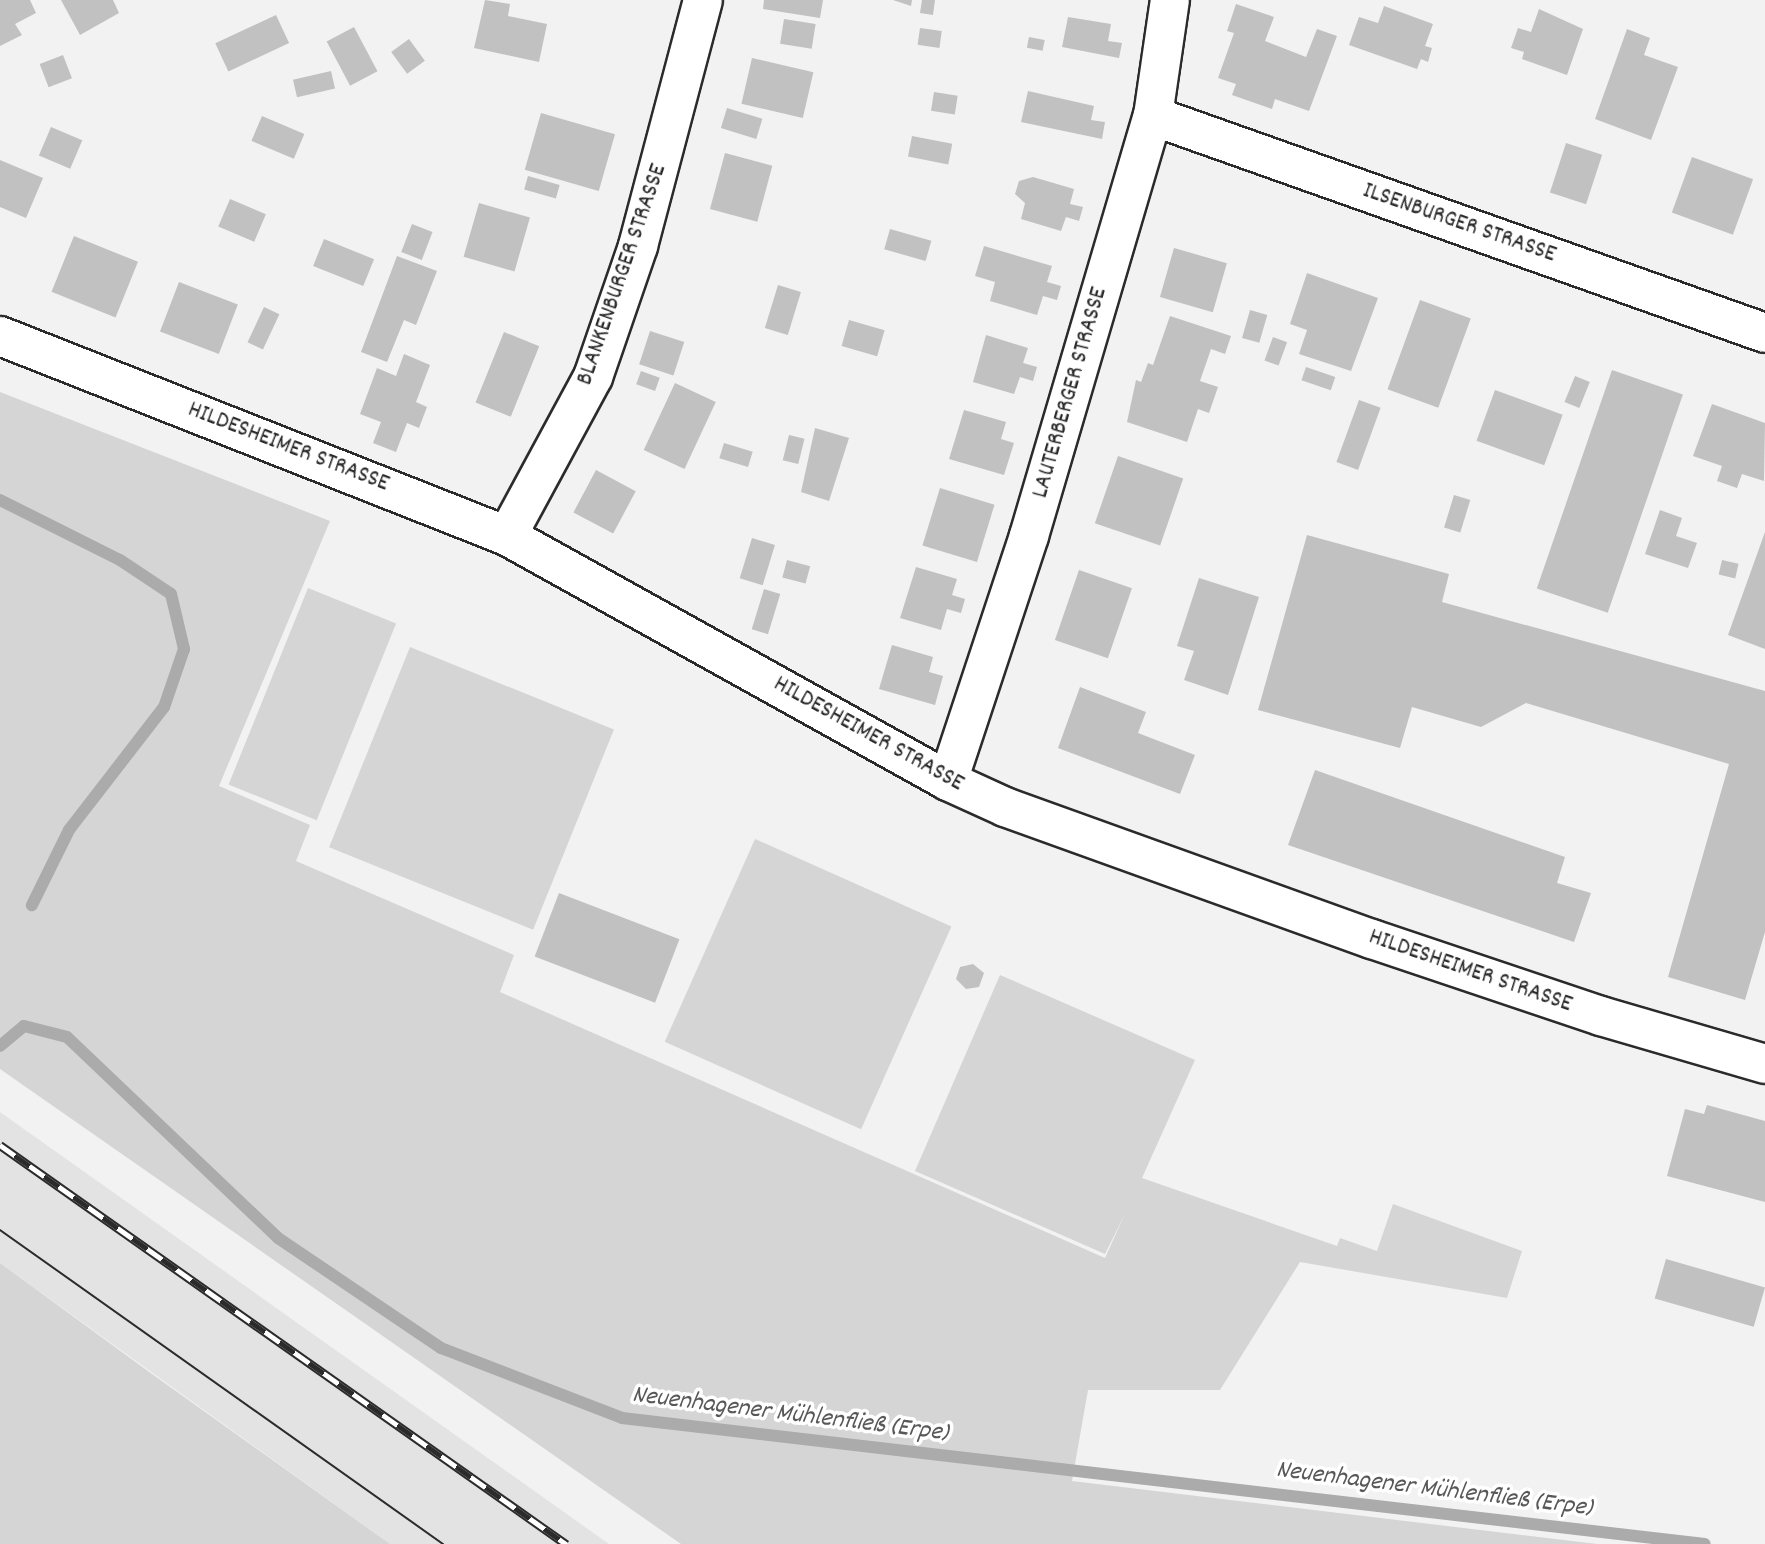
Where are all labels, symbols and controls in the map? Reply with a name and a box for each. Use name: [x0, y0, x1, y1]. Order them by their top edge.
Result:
street label: BLANKENBURGER STRASSE: [572, 161, 674, 389]
street label: ILSENBURGER STRASSE: [1359, 177, 1559, 271]
street label: LAUTERBERGER STRASSE: [1027, 284, 1115, 502]
street label: HILDESHEIMER STRASSE: [183, 396, 393, 500]
street label: HILDESHEIMER STRASSE: [768, 671, 968, 799]
street label: HILDESHEIMER STRASSE: [1365, 924, 1575, 1020]
water label: Neuenhagener Mühlenfließ (Erpe): [630, 1380, 950, 1450]
water label: Neuenhagener Mühlenfließ (Erpe): [1274, 1455, 1594, 1525]

